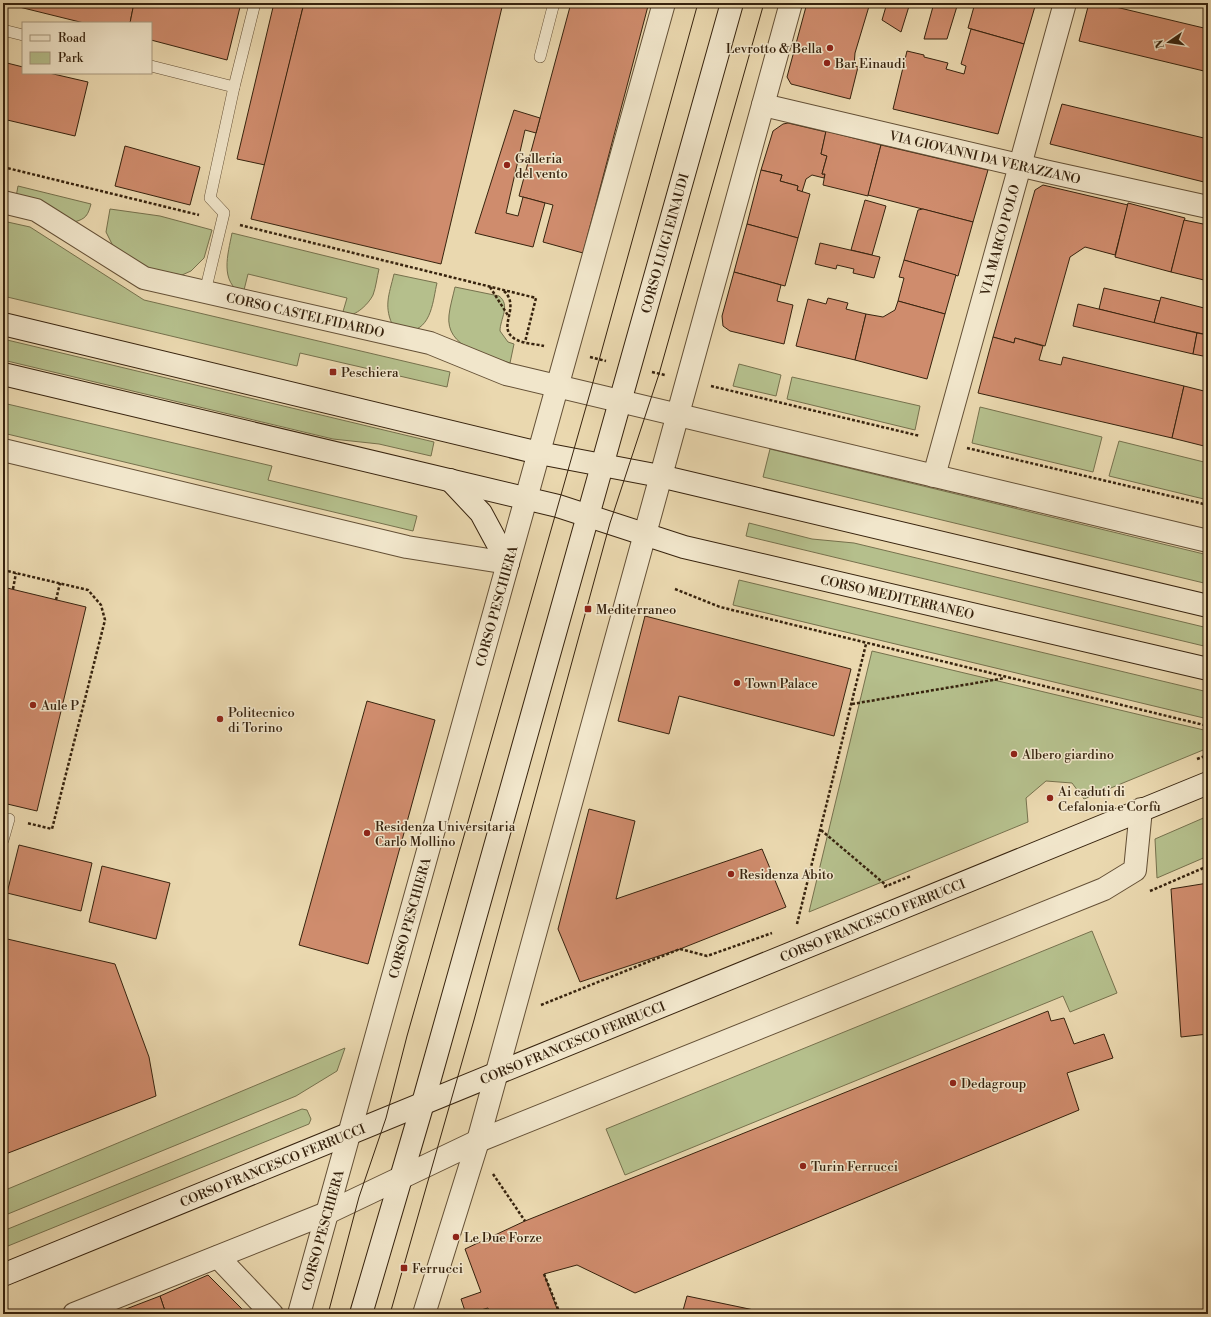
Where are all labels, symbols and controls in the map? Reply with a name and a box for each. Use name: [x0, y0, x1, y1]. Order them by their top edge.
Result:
legend: [22, 22, 152, 74]
north arrow: [1149, 22, 1189, 62]
text: Road: [58, 31, 86, 46]
text: N: [1152, 38, 1168, 50]
place label: Levrotto & Bella: [726, 41, 822, 57]
marker: Levrotto & Bella: [825, 43, 835, 53]
text: Park: [58, 51, 84, 66]
place label: Bar Einaudi: [834, 56, 906, 72]
marker: Bar Einaudi: [822, 58, 832, 68]
street label: VIA GIOVANNI DA VERAZZANO: [887, 128, 1082, 188]
place label: Galleria del vento: [515, 151, 568, 182]
marker: Galleria del vento: [502, 160, 512, 170]
street label: CORSO LUIGI EINAUDI: [638, 172, 693, 315]
street label: VIA MARCO POLO: [977, 183, 1023, 298]
street label: CORSO CASTELFIDARDO: [224, 290, 386, 341]
place label: Peschiera: [341, 365, 399, 381]
marker: Peschiera: [328, 367, 338, 377]
street label: CORSO PESCHIERA: [473, 543, 522, 669]
street label: CORSO MEDITERRANEO: [819, 572, 976, 623]
place label: Mediterraneo: [596, 602, 676, 618]
marker: Mediterraneo: [583, 604, 593, 614]
place label: Town Palace: [745, 676, 818, 692]
marker: Town Palace: [732, 678, 742, 688]
place label: Aule P: [40, 698, 79, 714]
marker: Aule P: [28, 700, 38, 710]
place label: Politecnico di Torino: [228, 705, 295, 736]
marker: Politecnico di Torino: [215, 714, 225, 724]
place label: Albero giardino: [1021, 747, 1114, 763]
marker: Albero giardino: [1009, 749, 1019, 759]
place label: Ai caduti di Cefalonia e Corfù: [1057, 784, 1161, 815]
marker: Ai caduti di Cefalonia e Corfù: [1045, 793, 1055, 803]
place label: Residenza Universitaria Carlo Mollino: [375, 819, 516, 850]
marker: Residenza Universitaria Carlo Mollino: [362, 828, 372, 838]
street label: CORSO PESCHIERA: [386, 855, 435, 981]
place label: Residenza Abito: [739, 867, 834, 883]
marker: Residenza Abito: [726, 869, 736, 879]
street label: CORSO FRANCESCO FERRUCCI: [778, 876, 968, 966]
street label: CORSO FRANCESCO FERRUCCI: [478, 998, 668, 1088]
place label: Dedagroup: [961, 1076, 1026, 1092]
marker: Dedagroup: [948, 1078, 958, 1088]
street label: CORSO FRANCESCO FERRUCCI: [178, 1121, 368, 1211]
place label: Turin Ferrucci: [811, 1159, 898, 1175]
marker: Turin Ferrucci: [798, 1161, 808, 1171]
street label: CORSO PESCHIERA: [299, 1167, 348, 1293]
place label: Le Due Forze: [464, 1230, 542, 1246]
marker: Le Due Forze: [451, 1232, 461, 1242]
place label: Ferrucci: [412, 1261, 463, 1277]
marker: Ferrucci: [399, 1263, 409, 1273]

